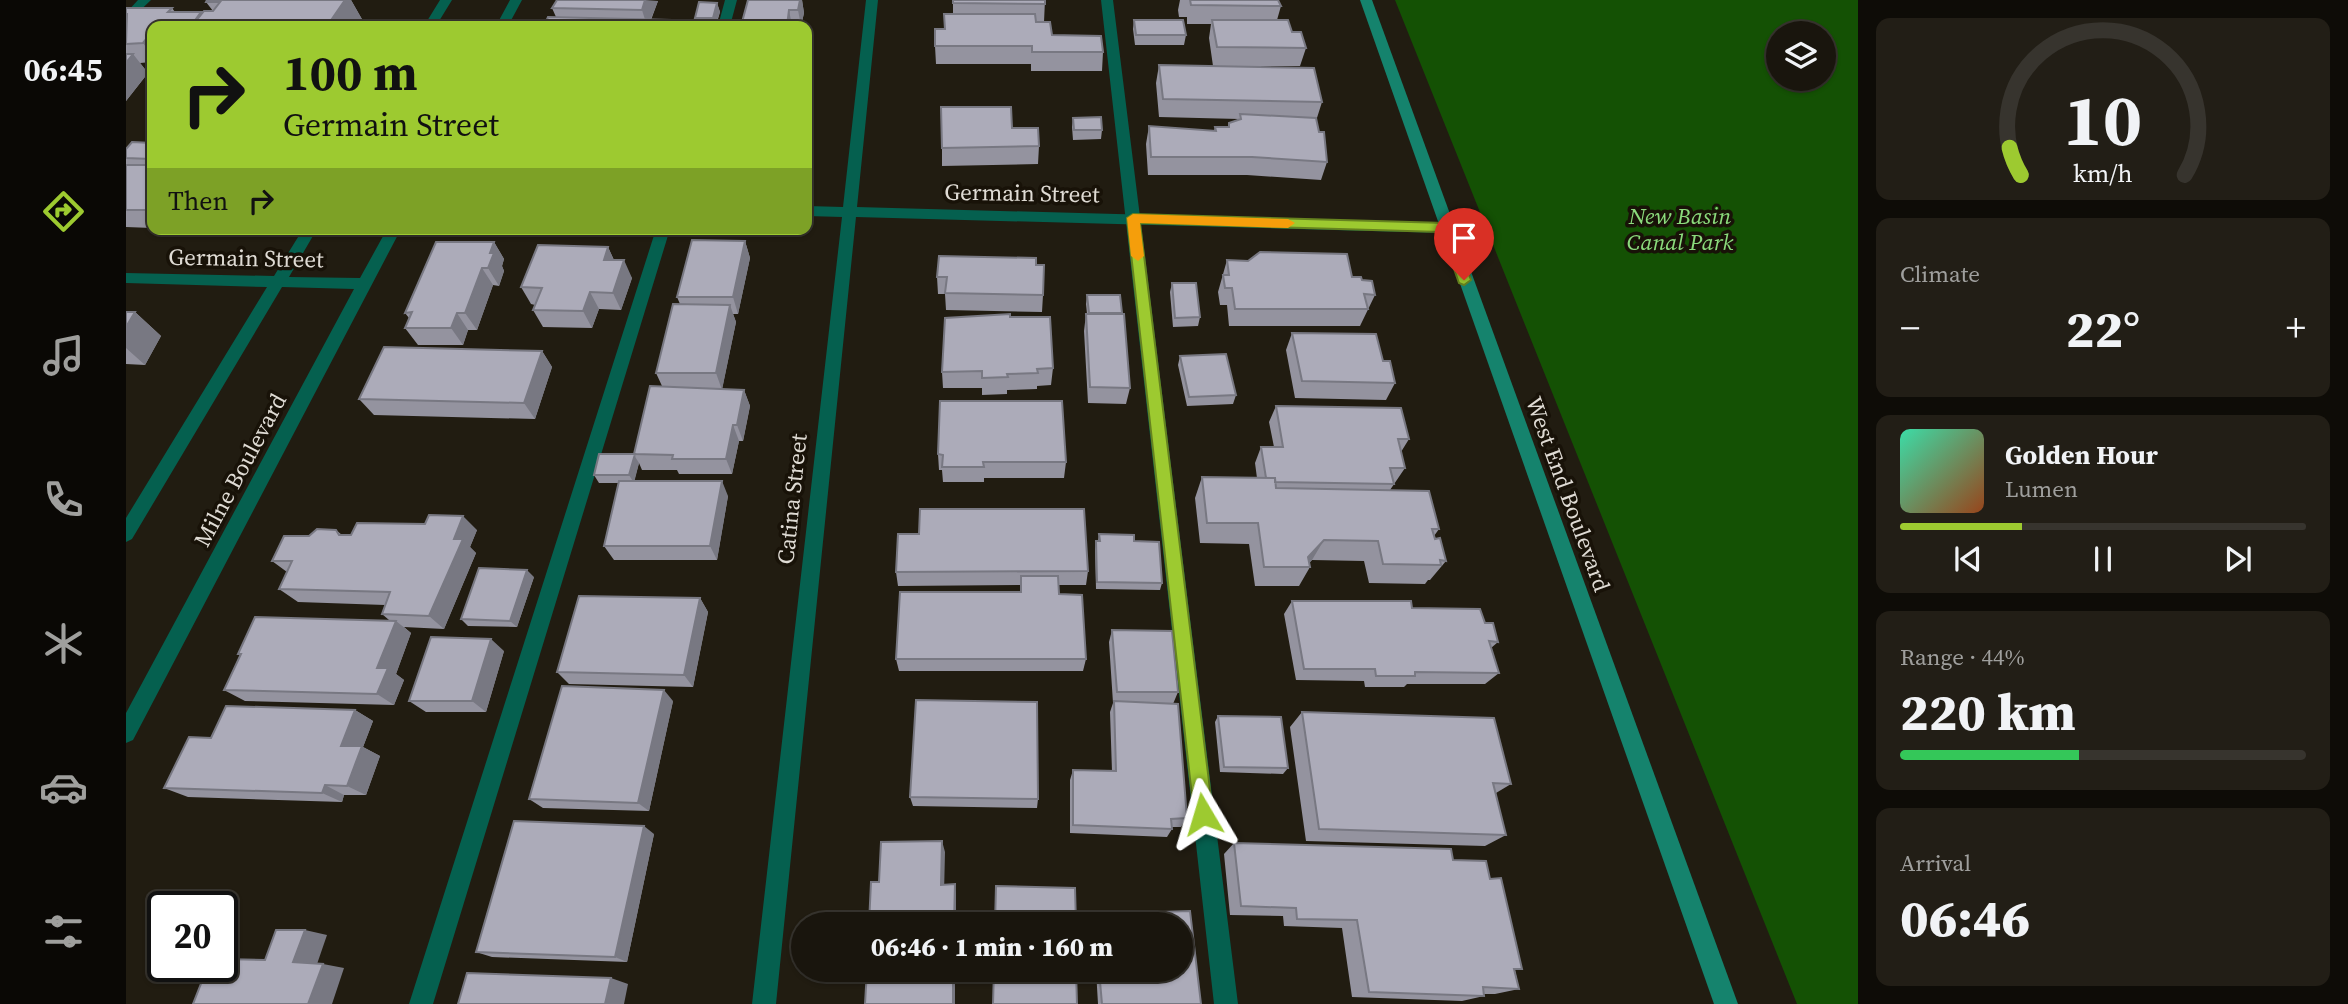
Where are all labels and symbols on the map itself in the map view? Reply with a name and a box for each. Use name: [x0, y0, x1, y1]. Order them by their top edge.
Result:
street label: Germain Street: [944, 176, 1100, 210]
park label: New Basin Canal Park: [1627, 200, 1733, 258]
pin: [1434, 208, 1494, 280]
street label: Germain Street: [168, 241, 324, 275]
street label: Milne Boulevard: [186, 388, 294, 552]
street label: West End Boulevard: [1518, 392, 1618, 596]
street label: Catina Street: [769, 432, 815, 566]
position arrow: [1166, 777, 1240, 851]
speed limit sign: 20: [147, 891, 238, 982]

